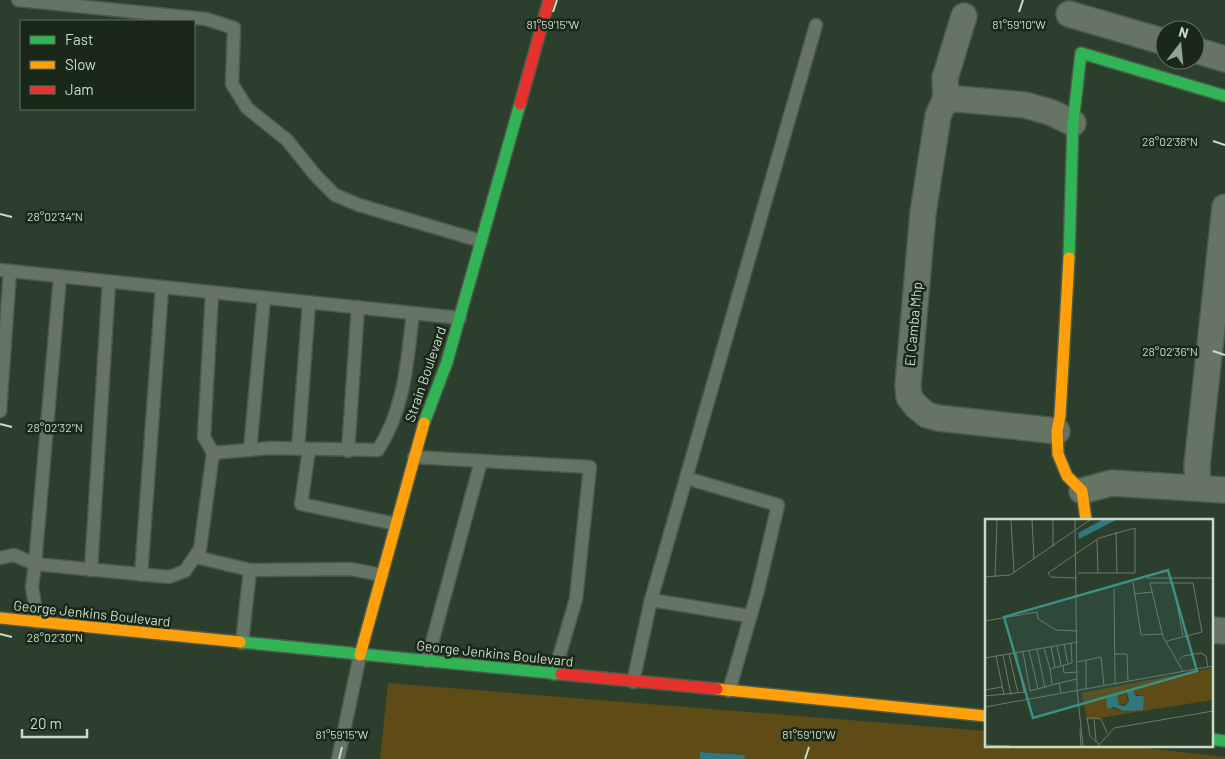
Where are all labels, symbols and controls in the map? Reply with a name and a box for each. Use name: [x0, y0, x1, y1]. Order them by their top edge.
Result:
text: 81°59'15"W: [527, 17, 580, 31]
text: 81°59'10"W: [992, 17, 1046, 31]
legend: [20, 20, 195, 110]
north arrow: [1155, 20, 1205, 70]
text: N: [1177, 23, 1191, 41]
text: Fast: [65, 30, 93, 48]
text: Slow: [65, 55, 96, 73]
text: Jam: [65, 80, 94, 98]
text: 28°02'38"N: [1142, 134, 1198, 148]
text: 28°02'34"N: [27, 209, 83, 223]
street label: El Camba Mhp: [901, 281, 925, 367]
street label: Strain Boulevard: [401, 324, 449, 424]
text: 28°02'36"N: [1142, 344, 1198, 358]
text: 28°02'32"N: [27, 420, 83, 434]
inset map: [985, 519, 1212, 746]
street label: George Jenkins Boulevard: [13, 596, 171, 630]
text: 28°02'30"N: [27, 630, 83, 644]
street label: George Jenkins Boulevard: [416, 636, 574, 670]
scale bar: [22, 706, 88, 738]
text: 20 m: [30, 714, 62, 732]
text: 81°59'15"W: [316, 727, 369, 741]
text: 81°59'10"W: [782, 727, 836, 741]

